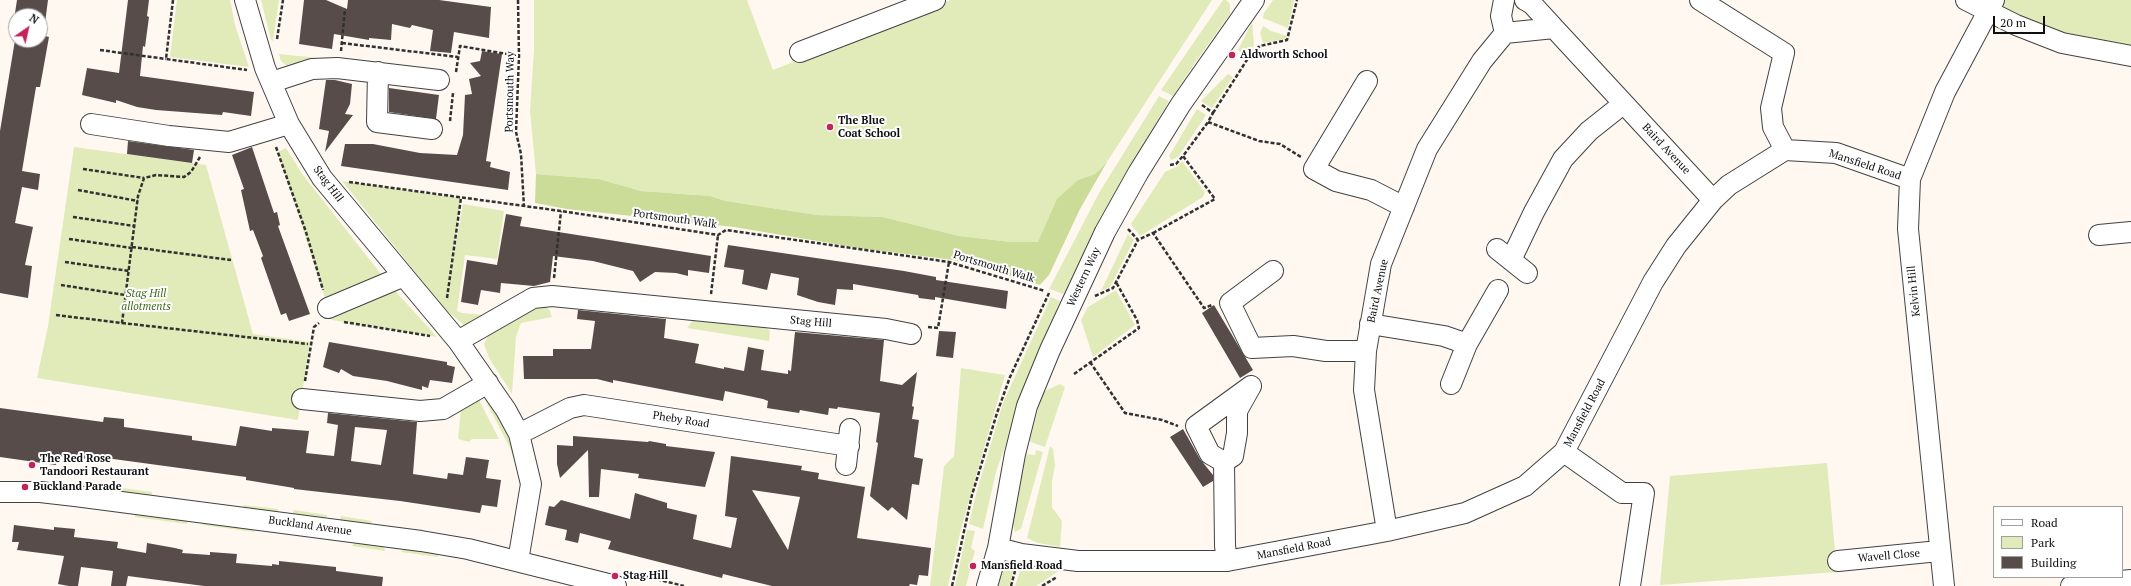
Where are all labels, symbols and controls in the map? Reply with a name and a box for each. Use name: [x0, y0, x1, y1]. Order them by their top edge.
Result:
north arrow: [8, 8, 48, 48]
scale bar: [1995, 8, 2047, 34]
text: N: [27, 11, 42, 27]
text: 20 m: [2000, 15, 2026, 30]
place label: Aldworth School: [1240, 48, 1328, 62]
marker: Aldworth School: [1227, 50, 1237, 60]
street label: Portsmouth Way: [503, 51, 517, 133]
place label: The Blue Coat School: [838, 114, 900, 140]
street label: Baird Avenue: [1639, 121, 1693, 177]
marker: The Blue Coat School: [825, 122, 835, 132]
street label: Mansfield Road: [1827, 147, 1903, 183]
street label: Stag Hill: [310, 163, 346, 205]
street label: Portsmouth Walk: [632, 207, 718, 231]
street label: Western Way: [1065, 245, 1103, 309]
street label: Portsmouth Walk: [952, 248, 1036, 286]
street label: Baird Avenue: [1365, 258, 1391, 324]
street label: Kelvin Hill: [1905, 265, 1923, 317]
park label: Stag Hill allotments: [121, 287, 171, 313]
street label: Stag Hill: [790, 314, 832, 330]
street label: Mansfield Road: [1562, 377, 1608, 449]
street label: Pheby Road: [652, 409, 710, 431]
place label: The Red Rose Tandoori Restaurant: [40, 452, 149, 478]
marker: The Red Rose Tandoori Restaurant: [27, 460, 37, 470]
place label: Buckland Parade: [33, 480, 122, 494]
marker: Buckland Parade: [20, 482, 30, 492]
legend: [1993, 506, 2123, 578]
street label: Buckland Avenue: [267, 514, 353, 538]
text: Road: [2031, 515, 2058, 530]
street label: Mansfield Road: [1256, 535, 1332, 563]
text: Park: [2031, 535, 2055, 550]
street label: Wavell Close: [1857, 547, 1921, 565]
text: Building: [2031, 555, 2076, 570]
place label: Mansfield Road: [981, 559, 1062, 573]
marker: Mansfield Road: [968, 561, 978, 571]
place label: Stag Hill: [623, 569, 668, 583]
marker: Stag Hill: [610, 571, 620, 581]

